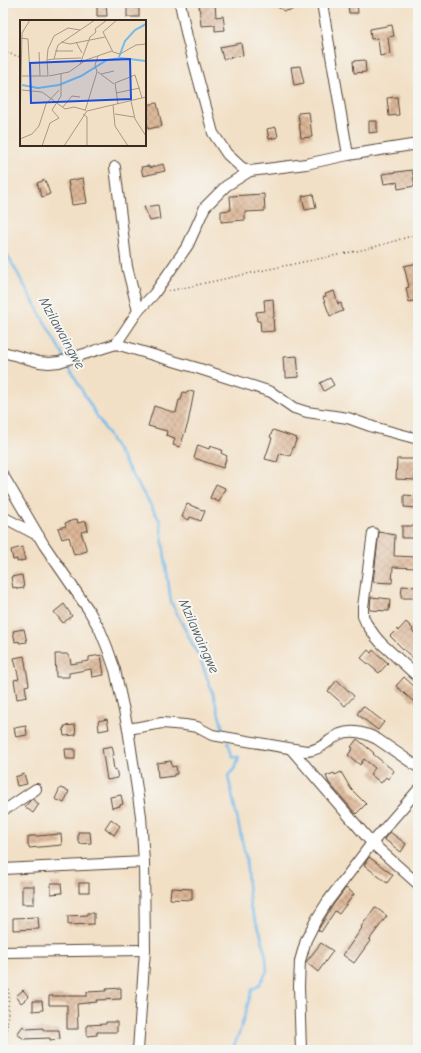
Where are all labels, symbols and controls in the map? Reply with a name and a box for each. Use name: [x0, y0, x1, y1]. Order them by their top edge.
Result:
inset map: [20, 20, 146, 146]
water label: Mzilawaingwe: [35, 293, 89, 372]
water label: Mzilawaingwe: [175, 595, 223, 676]

